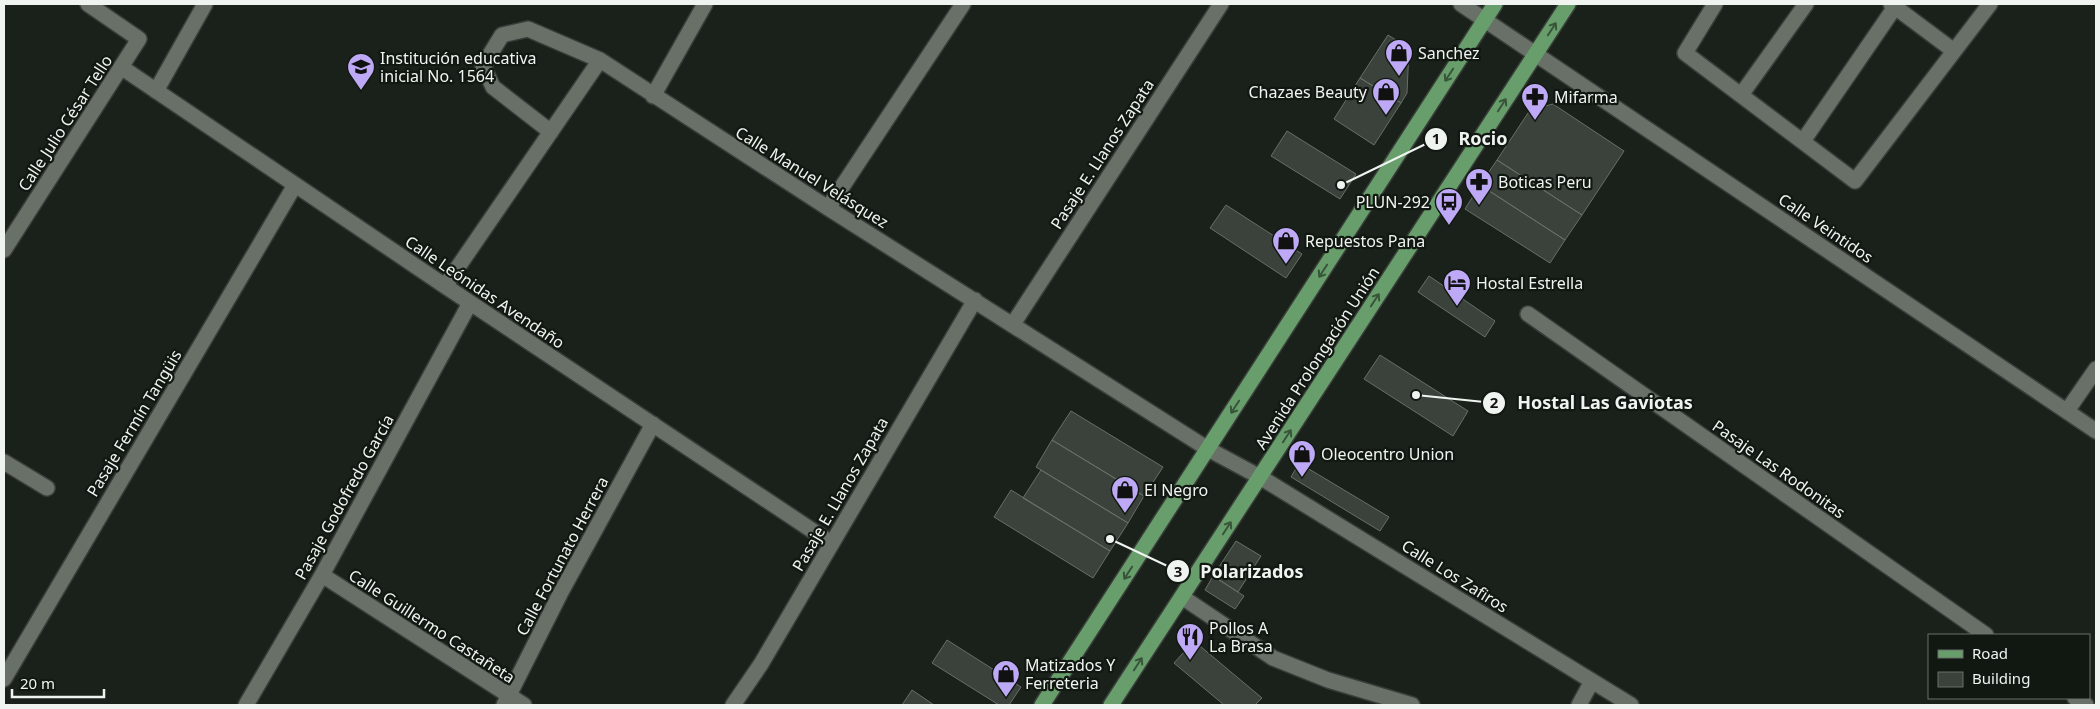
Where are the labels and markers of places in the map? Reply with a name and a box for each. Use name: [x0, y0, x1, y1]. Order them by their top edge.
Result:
shop icon: Sanchez: [1384, 38, 1414, 77]
place label: Sanchez: [1418, 42, 1480, 64]
place label: Institución educativa inicial No. 1564: [380, 47, 537, 87]
school or university icon: Institución educativa inicial No. 1564: [346, 52, 376, 91]
shop icon: Chazaes Beauty: [1371, 77, 1401, 116]
place label: Chazaes Beauty: [1248, 81, 1368, 103]
pharmacy icon: Mifarma: [1520, 82, 1550, 121]
place label: Mifarma: [1554, 86, 1618, 108]
callout: Rocio: [1424, 122, 1517, 155]
pharmacy icon: Boticas Peru: [1464, 167, 1494, 206]
place label: Boticas Peru: [1498, 171, 1592, 193]
bus stop icon: PLUN-292: [1434, 187, 1464, 226]
place label: PLUN-292: [1356, 191, 1430, 213]
shop icon: Repuestos Pana: [1271, 226, 1301, 265]
place label: Repuestos Pana: [1305, 230, 1425, 252]
hotel icon: Hostal Estrella: [1442, 268, 1472, 307]
place label: Hostal Estrella: [1476, 272, 1583, 294]
callout: Hostal Las Gaviotas: [1482, 386, 1703, 419]
shop icon: Oleocentro Union: [1287, 439, 1317, 478]
place label: Oleocentro Union: [1321, 443, 1454, 465]
shop icon: El Negro: [1110, 475, 1140, 514]
place label: El Negro: [1144, 479, 1208, 501]
callout: Polarizados: [1166, 555, 1314, 588]
place label: Pollos A La Brasa: [1209, 617, 1273, 657]
restaurant icon: Pollos A La Brasa: [1175, 622, 1205, 661]
place label: Matizados Y Ferreteria: [1025, 654, 1116, 694]
shop icon: Matizados Y Ferreteria: [991, 659, 1021, 698]

